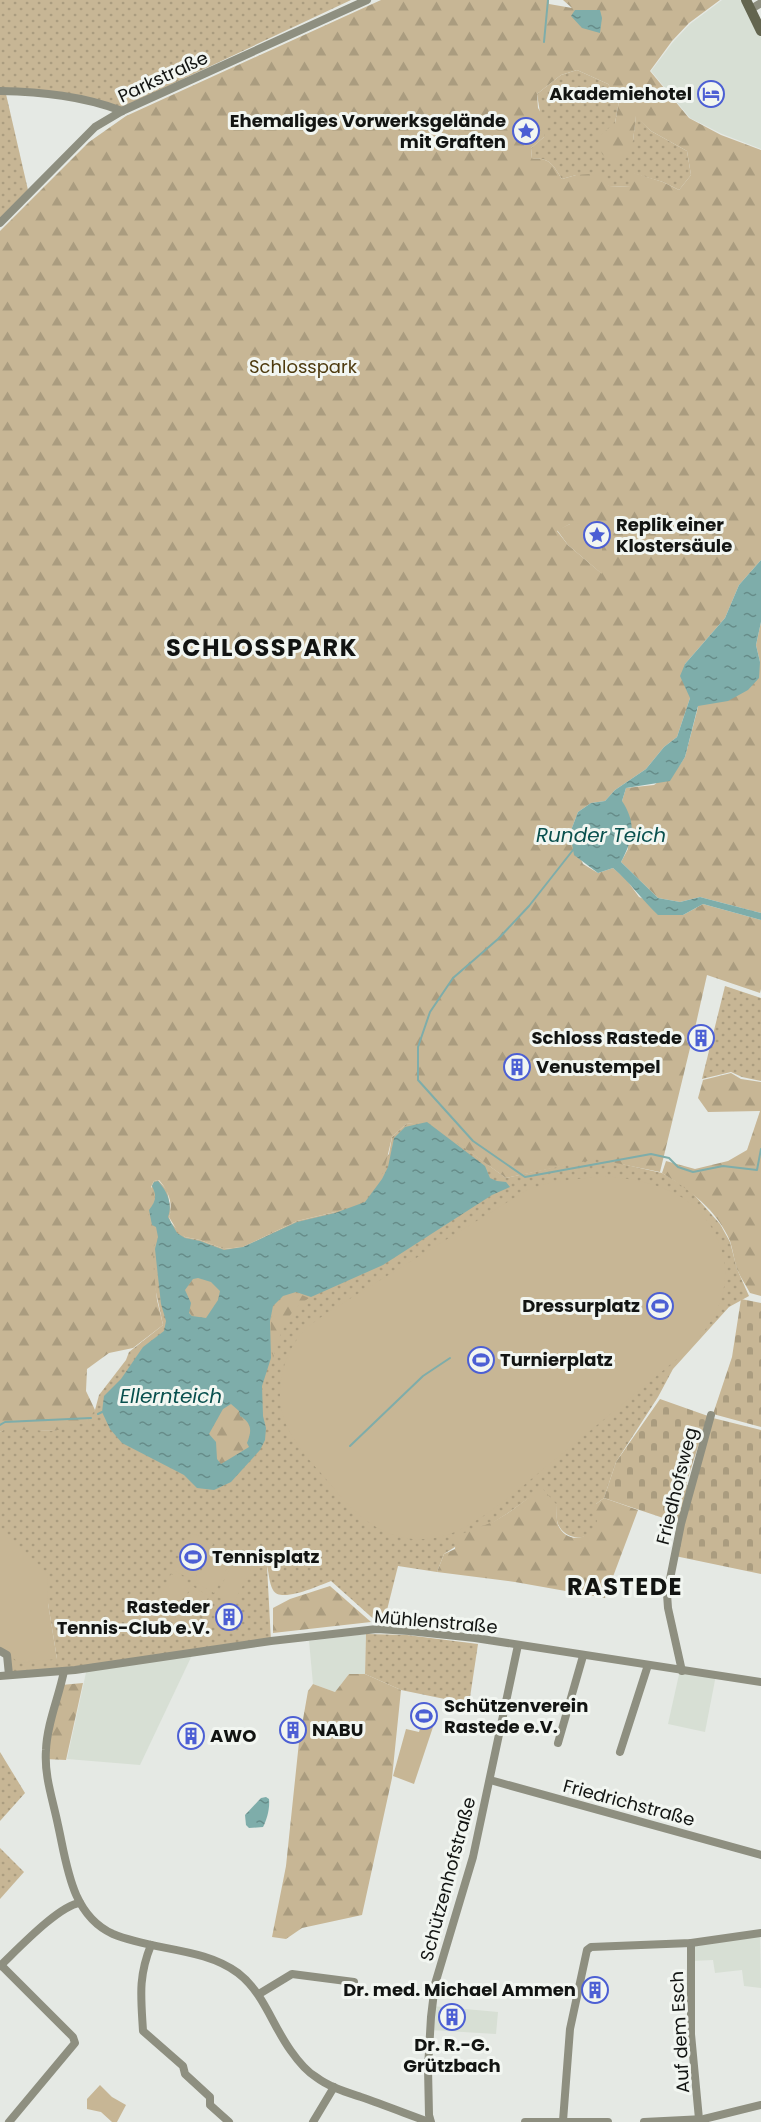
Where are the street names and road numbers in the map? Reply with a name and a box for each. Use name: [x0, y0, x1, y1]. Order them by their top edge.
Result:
street label: Parkstraße: [114, 45, 212, 108]
street label: Friedhofsweg: [650, 1425, 703, 1547]
street label: Mühlenstraße: [373, 1604, 499, 1639]
street label: Friedrichstraße: [561, 1773, 698, 1832]
street label: Schützenhofstraße: [414, 1794, 481, 1964]
street label: Auf dem Esch: [664, 1970, 695, 2094]

